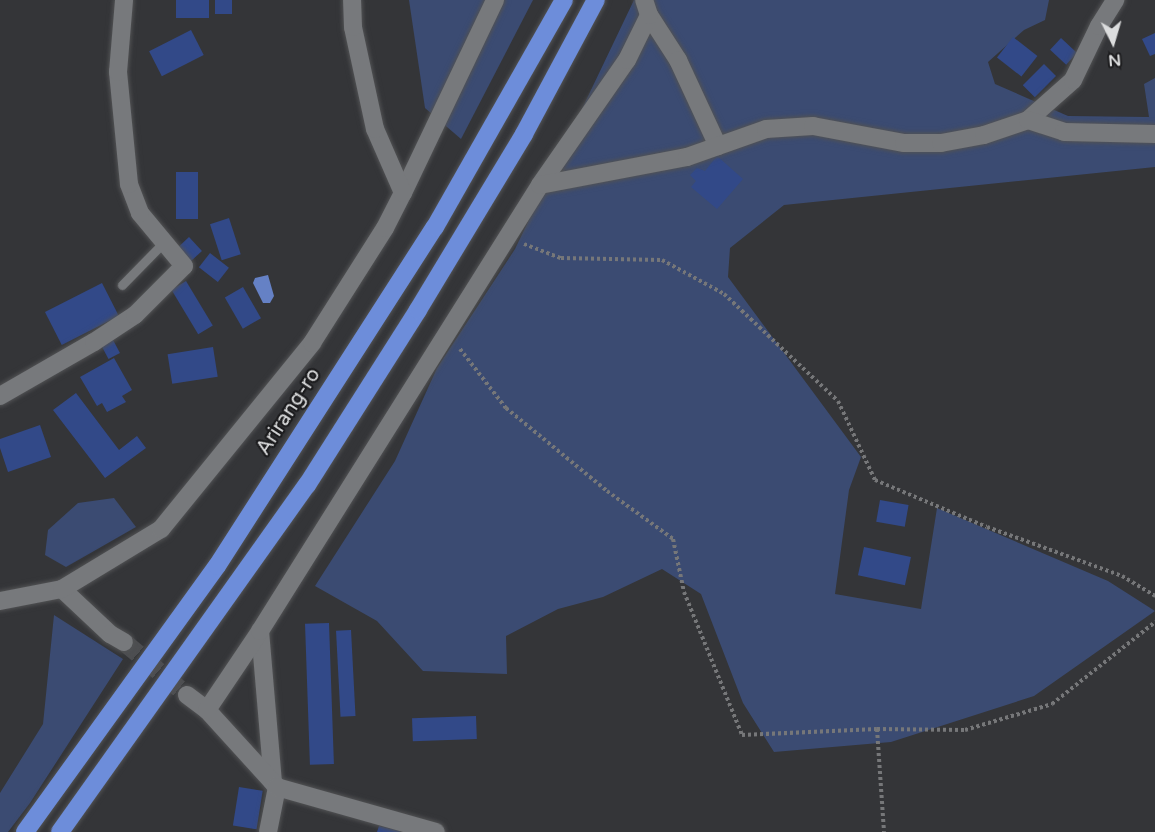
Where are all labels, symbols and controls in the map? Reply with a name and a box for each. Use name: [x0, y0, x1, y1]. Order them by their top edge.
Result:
north arrow: [1083, 12, 1143, 72]
text: N: [1107, 49, 1122, 70]
street label: Arirang-ro: [252, 364, 326, 460]

